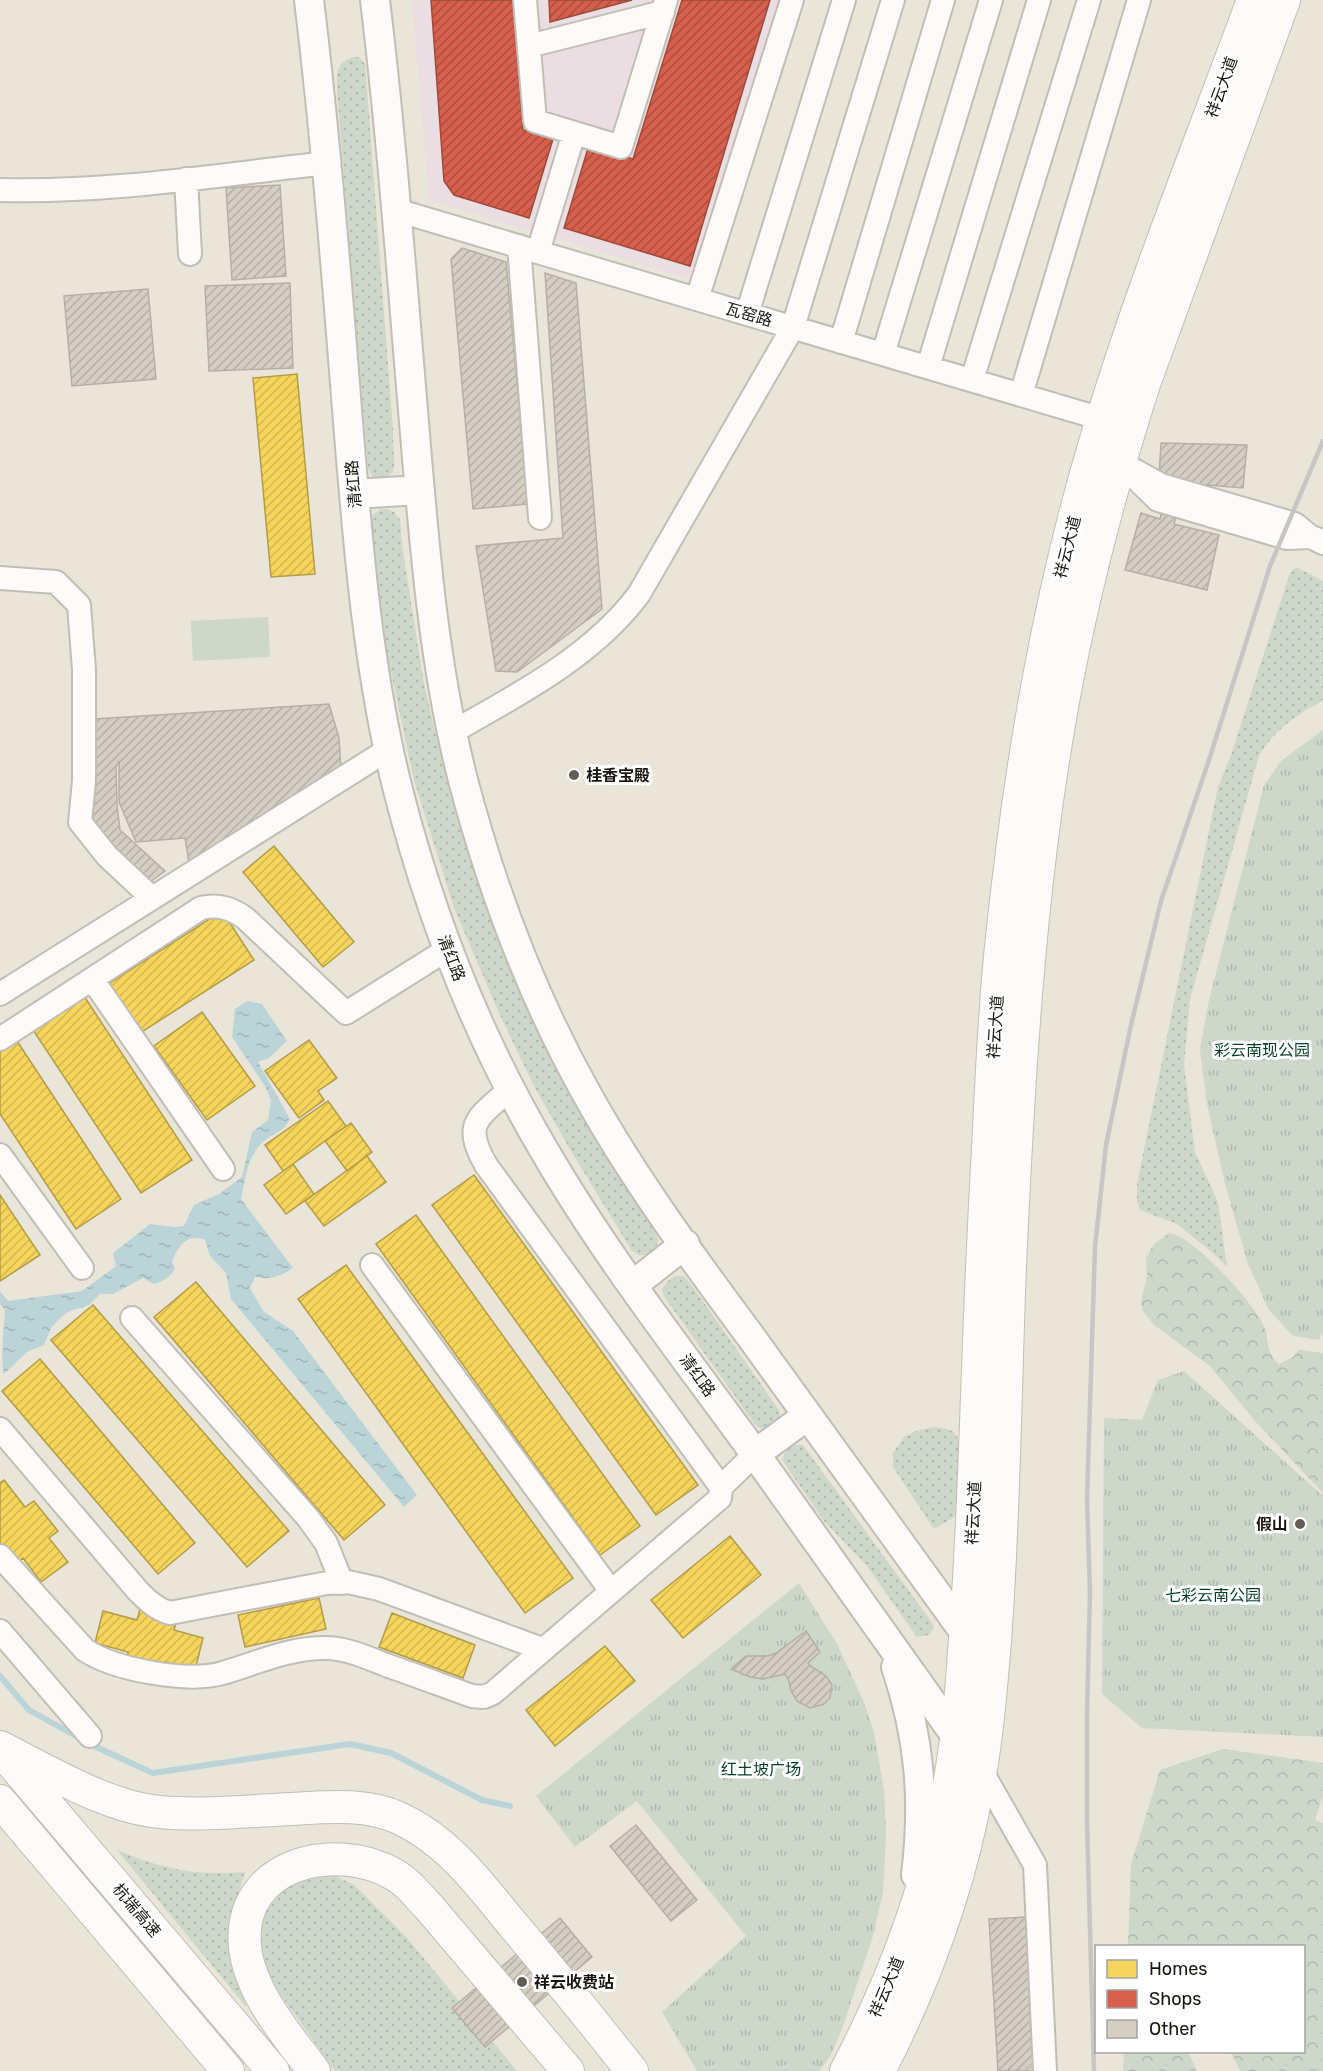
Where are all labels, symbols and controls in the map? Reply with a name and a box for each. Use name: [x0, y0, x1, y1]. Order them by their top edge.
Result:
street label: 祥云大道: [1202, 54, 1241, 120]
street label: 瓦窑路: [723, 299, 775, 330]
street label: 清红路: [342, 459, 365, 509]
street label: 祥云大道: [1051, 514, 1084, 580]
place label: 桂香宝殿: [586, 766, 650, 785]
marker: 桂香宝殿: [567, 768, 581, 782]
street label: 清红路: [434, 932, 469, 984]
street label: 祥云大道: [984, 994, 1007, 1060]
park label: 彩云南现公园: [1214, 1041, 1310, 1060]
street label: 清红路: [676, 1350, 719, 1400]
street label: 祥云大道: [962, 1481, 985, 1545]
place label: 假山: [1256, 1515, 1288, 1534]
marker: 假山: [1293, 1517, 1307, 1531]
park label: 七彩云南公园: [1165, 1586, 1261, 1605]
park label: 红土坡广场: [721, 1760, 801, 1779]
street label: 杭瑞高速: [109, 1880, 164, 1941]
legend: [1095, 1945, 1305, 2053]
street label: 祥云大道: [865, 1954, 908, 2020]
text: Homes: [1149, 1958, 1207, 1980]
place label: 祥云收费站: [534, 1973, 614, 1992]
marker: 祥云收费站: [515, 1975, 529, 1989]
text: Shops: [1149, 1988, 1201, 2010]
text: Other: [1149, 2018, 1196, 2040]

